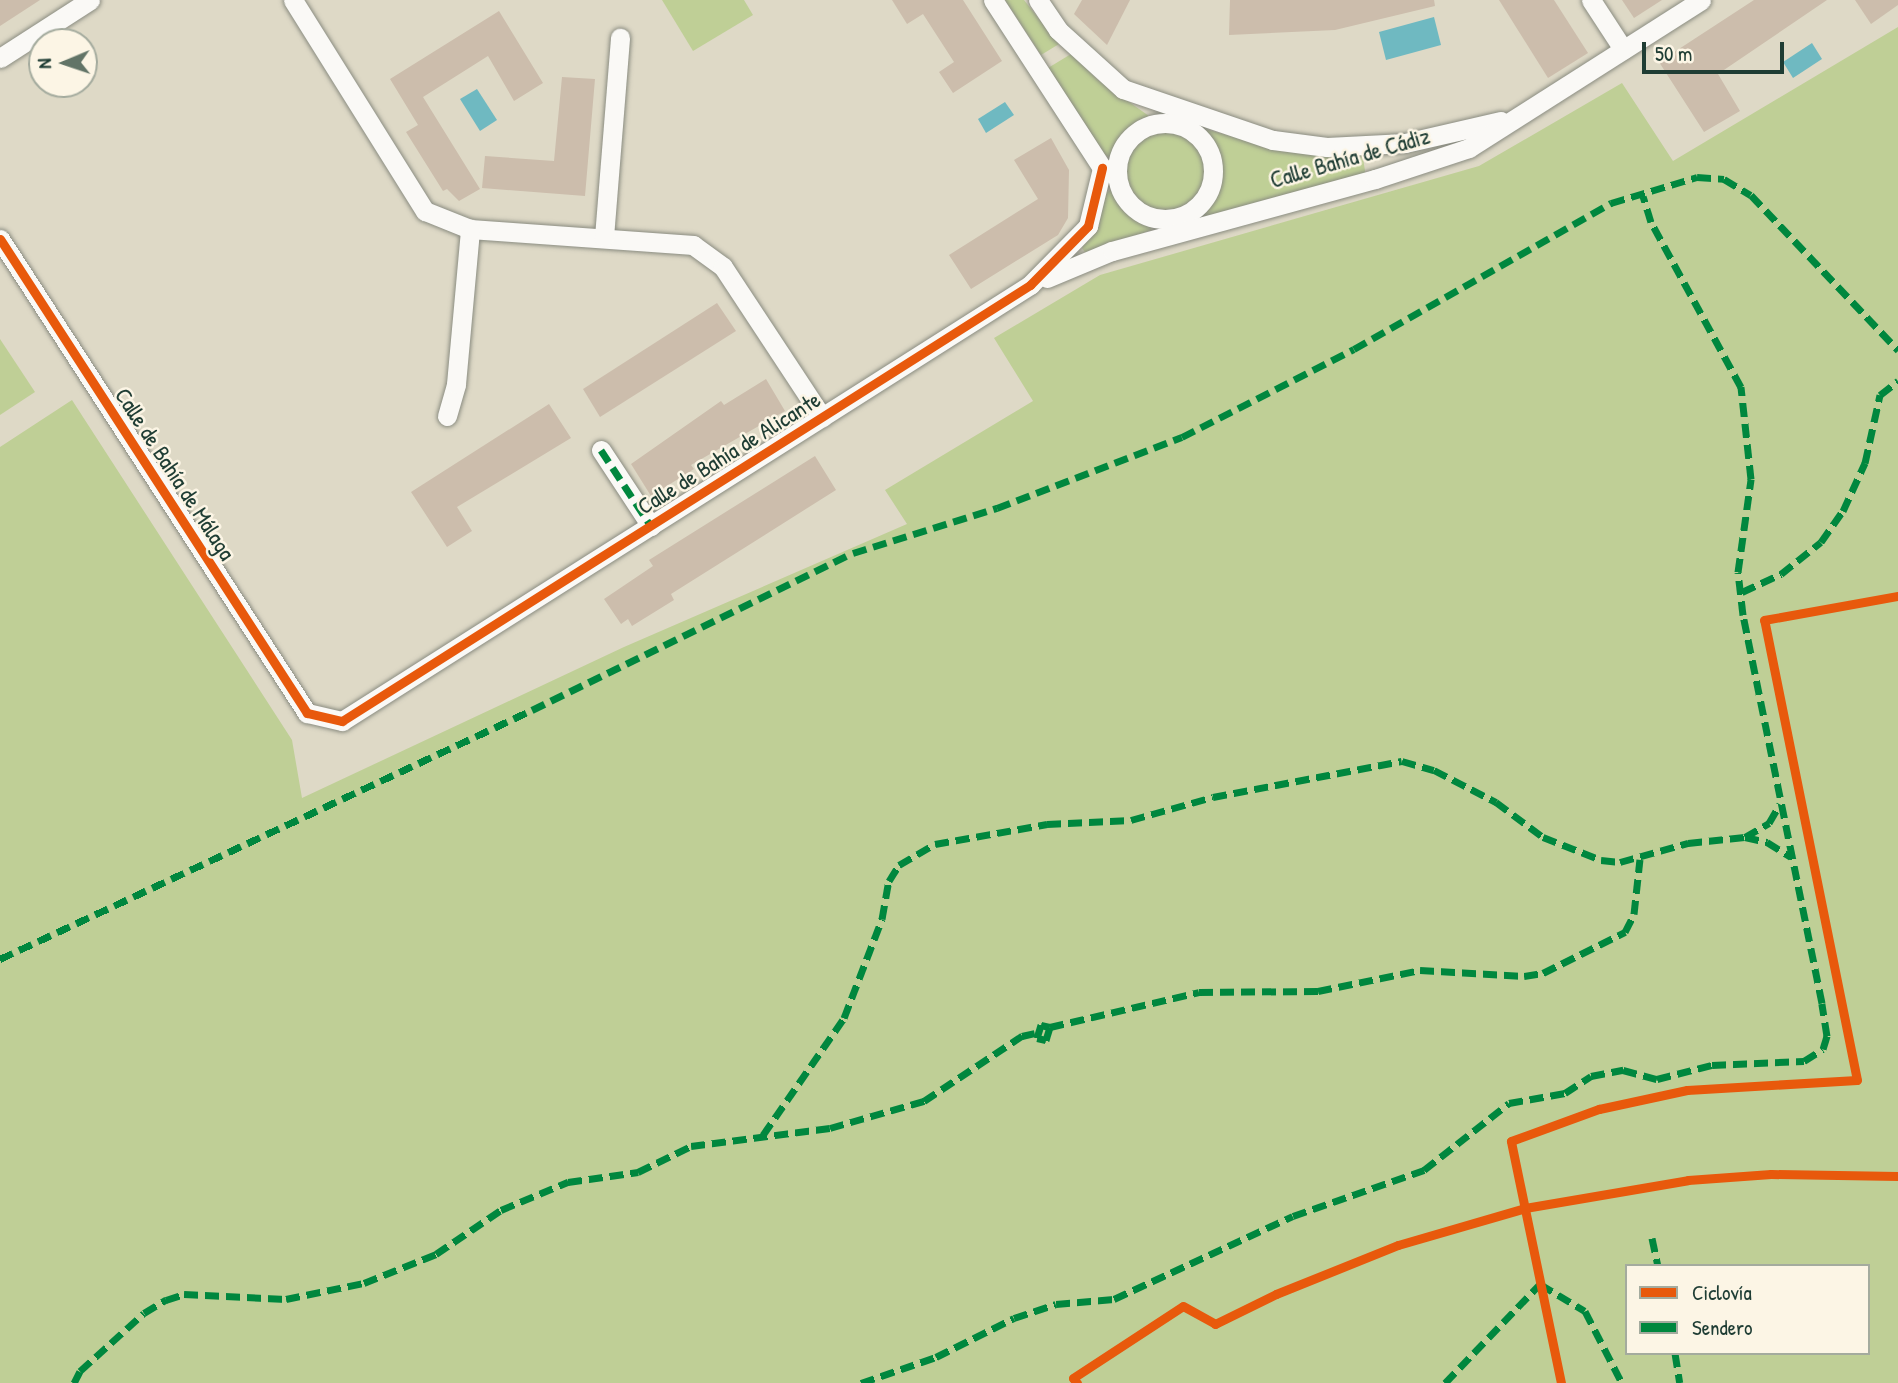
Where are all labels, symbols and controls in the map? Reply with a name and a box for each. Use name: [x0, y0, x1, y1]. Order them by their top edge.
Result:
north arrow: [28, 28, 98, 98]
scale bar: [1646, 28, 1788, 72]
text: 50 m: [1655, 39, 1692, 68]
text: N: [31, 58, 57, 69]
street label: Calle Bahía de Cádiz: [1267, 122, 1433, 194]
street label: Calle de Bahía de Málaga: [109, 383, 241, 565]
street label: Calle de Bahía de Alicante: [632, 386, 826, 520]
legend: [1625, 1264, 1870, 1355]
text: Ciclovía: [1692, 1278, 1752, 1307]
text: Sendero: [1692, 1313, 1753, 1342]

